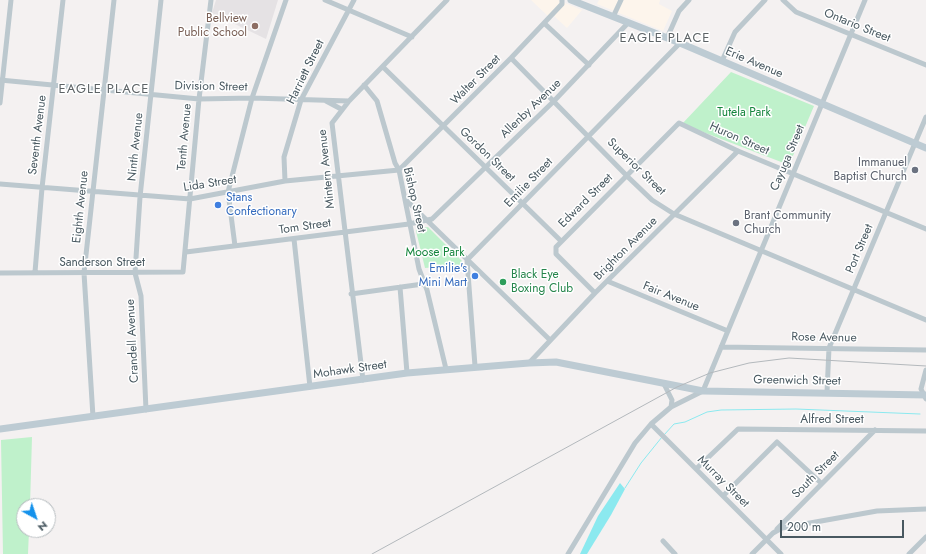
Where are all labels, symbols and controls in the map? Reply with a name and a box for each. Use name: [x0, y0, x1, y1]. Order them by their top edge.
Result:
street label: Ontario Street: [822, 6, 892, 46]
place label: Bellview Public School: [178, 12, 247, 40]
marker: Bellview Public School: [250, 21, 260, 31]
district label: EAGLE PLACE: [620, 31, 710, 47]
street label: Harriett Street: [284, 37, 328, 107]
street label: Erie Avenue: [723, 44, 785, 82]
street label: Walter Street: [448, 52, 504, 108]
street label: Allenby Avenue: [498, 76, 564, 142]
street label: Division Street: [175, 79, 247, 95]
district label: EAGLE PLACE: [59, 82, 149, 98]
street label: Seventh Avenue: [26, 94, 50, 176]
street label: Tenth Avenue: [175, 103, 195, 171]
park label: Tutela Park: [717, 106, 771, 120]
street label: Ninth Avenue: [125, 112, 147, 182]
street label: Huron Street: [707, 119, 771, 159]
street label: Cayuga Street: [768, 123, 808, 193]
street label: Gordon Street: [456, 125, 518, 185]
street label: Mintern Avenue: [316, 129, 338, 209]
street label: Superior Street: [604, 135, 668, 199]
street label: Emilie Street: [502, 155, 556, 211]
place label: Immanuel Baptist Church: [834, 156, 907, 184]
marker: Immanuel Baptist Church: [910, 165, 920, 175]
street label: Bishop Street: [399, 166, 429, 234]
street label: Eighth Avenue: [70, 170, 92, 244]
street label: Edward Street: [556, 171, 616, 231]
street label: Lida Street: [183, 173, 237, 195]
place label: Stans Confectionary: [226, 191, 297, 219]
marker: Stans Confectionary: [213, 200, 223, 210]
place label: Brant Community Church: [744, 209, 831, 237]
street label: Brighton Avenue: [591, 214, 661, 284]
street label: Tom Street: [278, 216, 332, 238]
marker: Brant Community Church: [731, 218, 741, 228]
street label: Port Street: [843, 222, 877, 276]
park label: Moose Park: [406, 246, 464, 260]
street label: Sanderson Street: [59, 256, 145, 270]
place label: Emilie's Mini Mart: [419, 262, 467, 290]
place label: Black Eye Boxing Club: [511, 268, 573, 296]
marker: Emilie's Mini Mart: [470, 271, 480, 281]
marker: Black Eye Boxing Club: [498, 277, 508, 287]
street label: Fair Avenue: [641, 279, 701, 315]
street label: Crandell Avenue: [124, 299, 142, 383]
street label: Rose Avenue: [791, 330, 857, 346]
street label: Mohawk Street: [312, 358, 388, 382]
street label: Greenwich Street: [753, 373, 841, 389]
street label: Alfred Street: [800, 413, 864, 427]
street label: South Street: [789, 448, 843, 502]
street label: Murray Street: [694, 453, 752, 511]
north arrow: [16, 498, 56, 538]
scale bar: [782, 512, 906, 538]
text: N: [35, 517, 52, 535]
text: 200 m: [787, 518, 821, 536]

